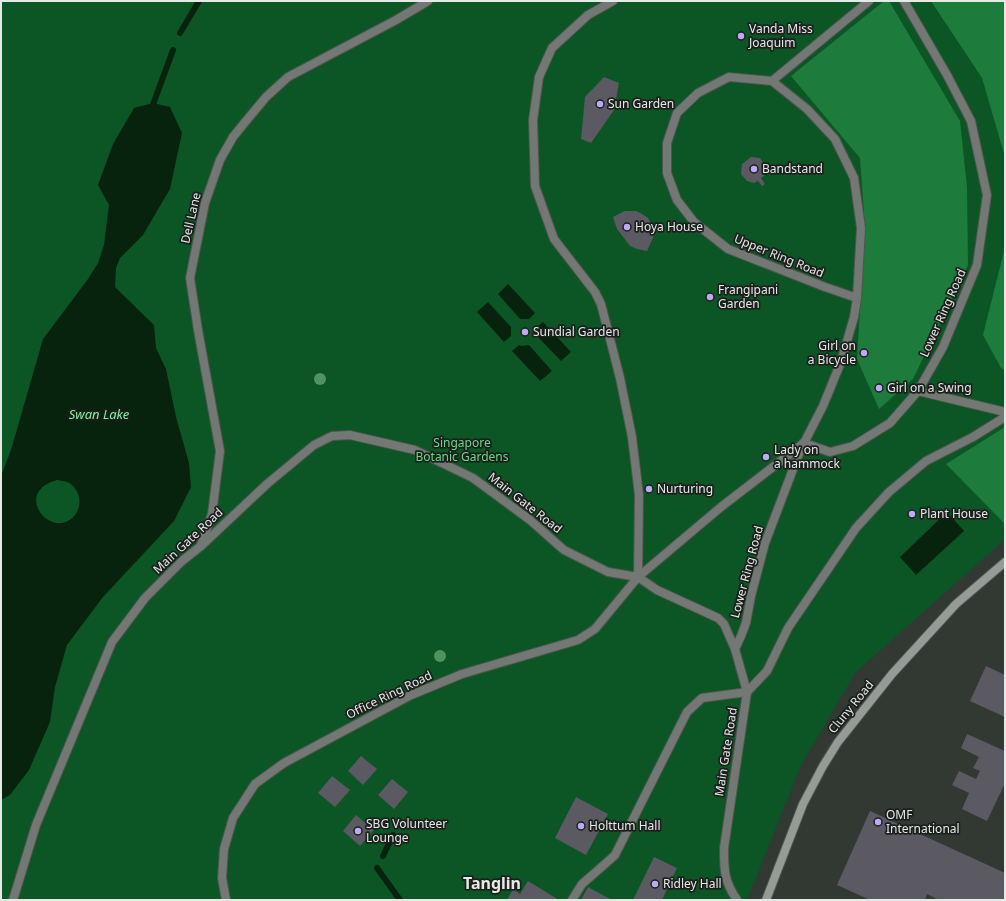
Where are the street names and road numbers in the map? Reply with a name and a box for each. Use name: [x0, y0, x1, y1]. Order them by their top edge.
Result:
street label: Dell Lane: [176, 190, 205, 245]
street label: Upper Ring Road: [732, 230, 827, 281]
street label: Lower Ring Road: [915, 266, 970, 360]
street label: Main Gate Road: [485, 468, 566, 537]
street label: Main Gate Road: [149, 504, 226, 577]
street label: Lower Ring Road: [726, 524, 767, 620]
street label: Office Ring Road: [343, 666, 435, 723]
street label: Cluny Road: [824, 677, 877, 737]
street label: Main Gate Road: [710, 706, 741, 798]

